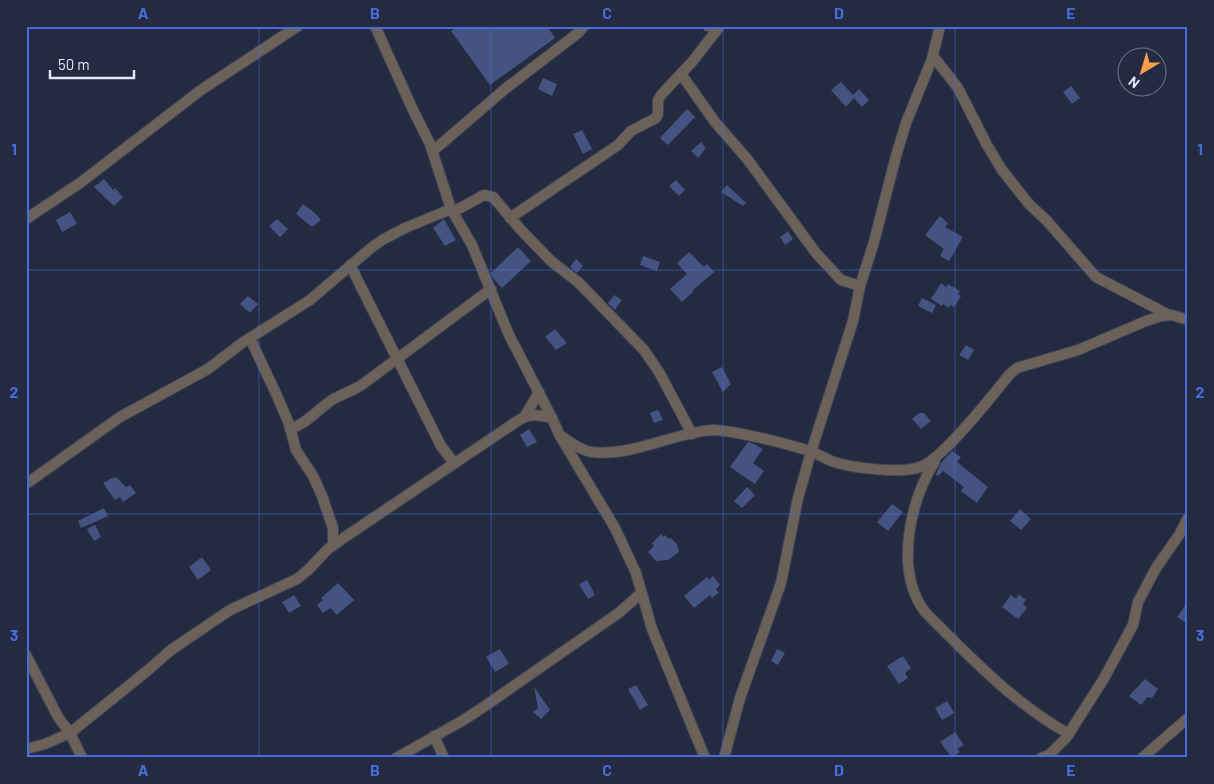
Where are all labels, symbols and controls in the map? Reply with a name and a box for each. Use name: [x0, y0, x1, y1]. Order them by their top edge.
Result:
text: A: [138, 3, 149, 22]
text: B: [370, 3, 380, 22]
text: C: [602, 3, 612, 22]
text: D: [834, 3, 844, 22]
text: E: [1066, 3, 1076, 22]
scale bar: [50, 48, 134, 80]
north arrow: [1116, 48, 1166, 98]
text: 50 m: [58, 55, 90, 73]
text: N: [1125, 73, 1143, 92]
text: 1: [11, 139, 17, 158]
text: 1: [1197, 139, 1203, 158]
text: 2: [10, 382, 19, 401]
text: 2: [1196, 382, 1205, 401]
text: 3: [10, 625, 18, 644]
text: 3: [1196, 625, 1204, 644]
text: A: [138, 760, 149, 779]
text: B: [370, 760, 380, 779]
text: C: [602, 760, 612, 779]
text: D: [834, 760, 844, 779]
text: E: [1066, 760, 1076, 779]

